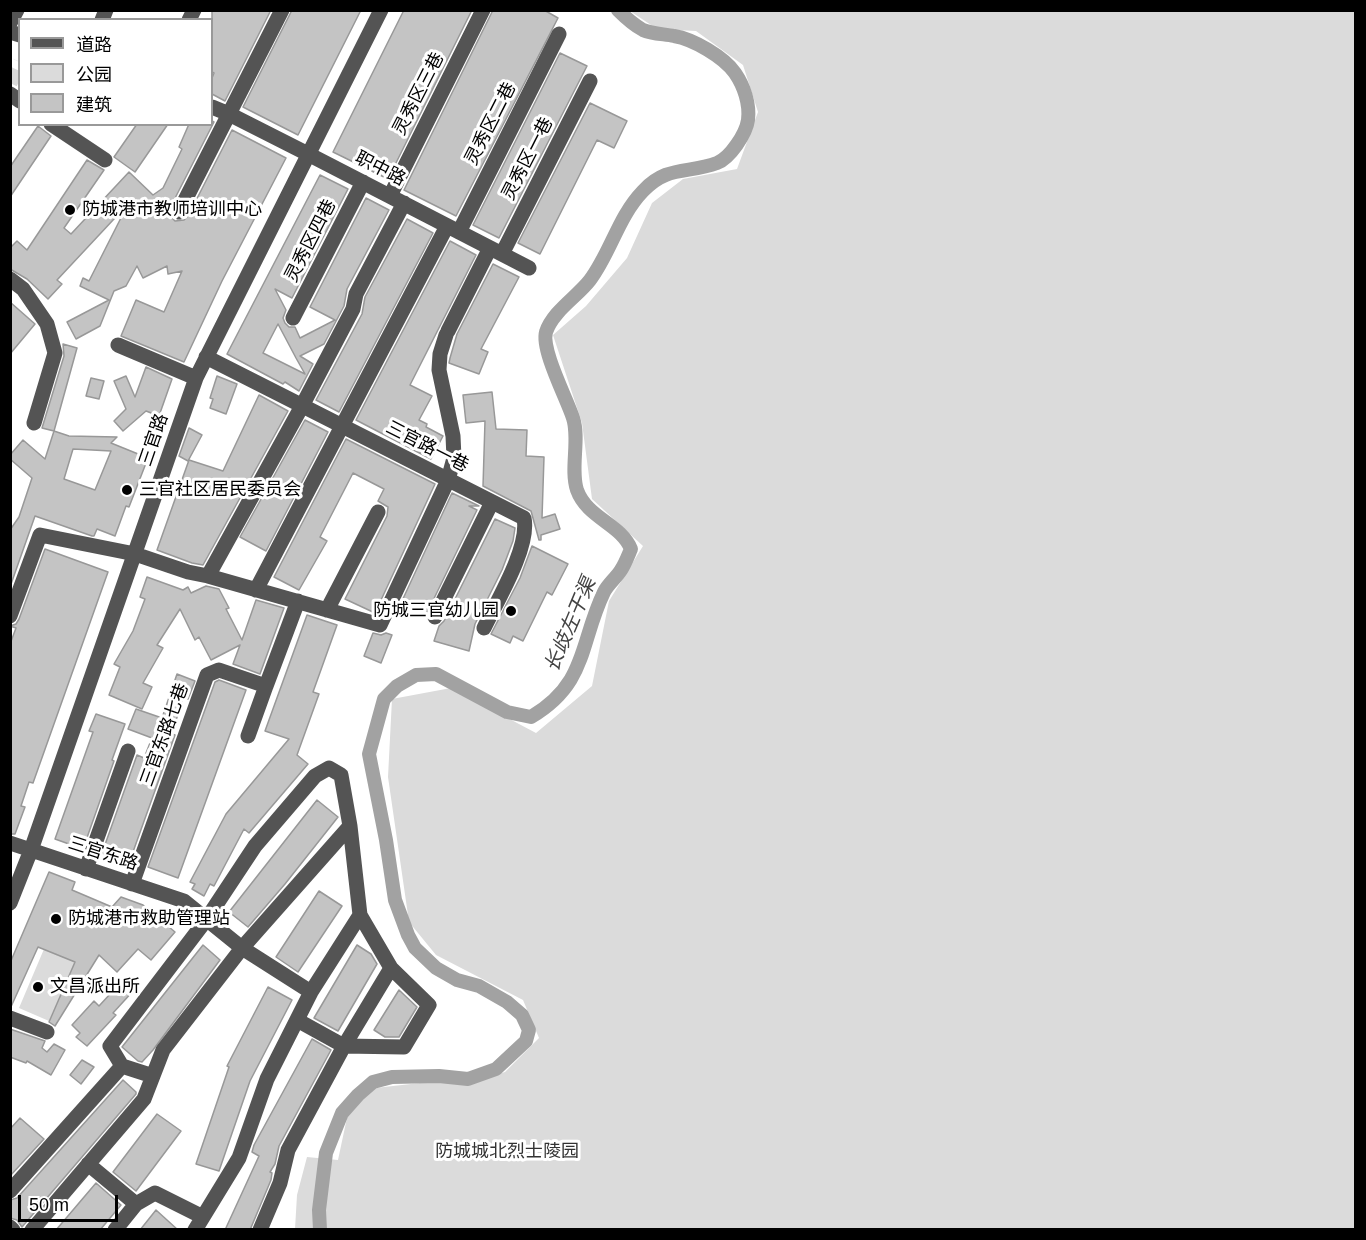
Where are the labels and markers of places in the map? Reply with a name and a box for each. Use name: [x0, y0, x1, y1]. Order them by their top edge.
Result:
place label: 防城港市教师培训中心: [82, 199, 262, 221]
marker: 防城港市教师培训中心: [63, 203, 77, 217]
place label: 三官社区居民委员会: [139, 479, 301, 501]
marker: 三官社区居民委员会: [120, 483, 134, 497]
place label: 防城三官幼儿园: [373, 600, 499, 622]
marker: 防城三官幼儿园: [504, 604, 518, 618]
place label: 防城港市救助管理站: [68, 908, 230, 930]
marker: 防城港市救助管理站: [49, 912, 63, 926]
place label: 文昌派出所: [50, 976, 140, 998]
marker: 文昌派出所: [31, 980, 45, 994]

